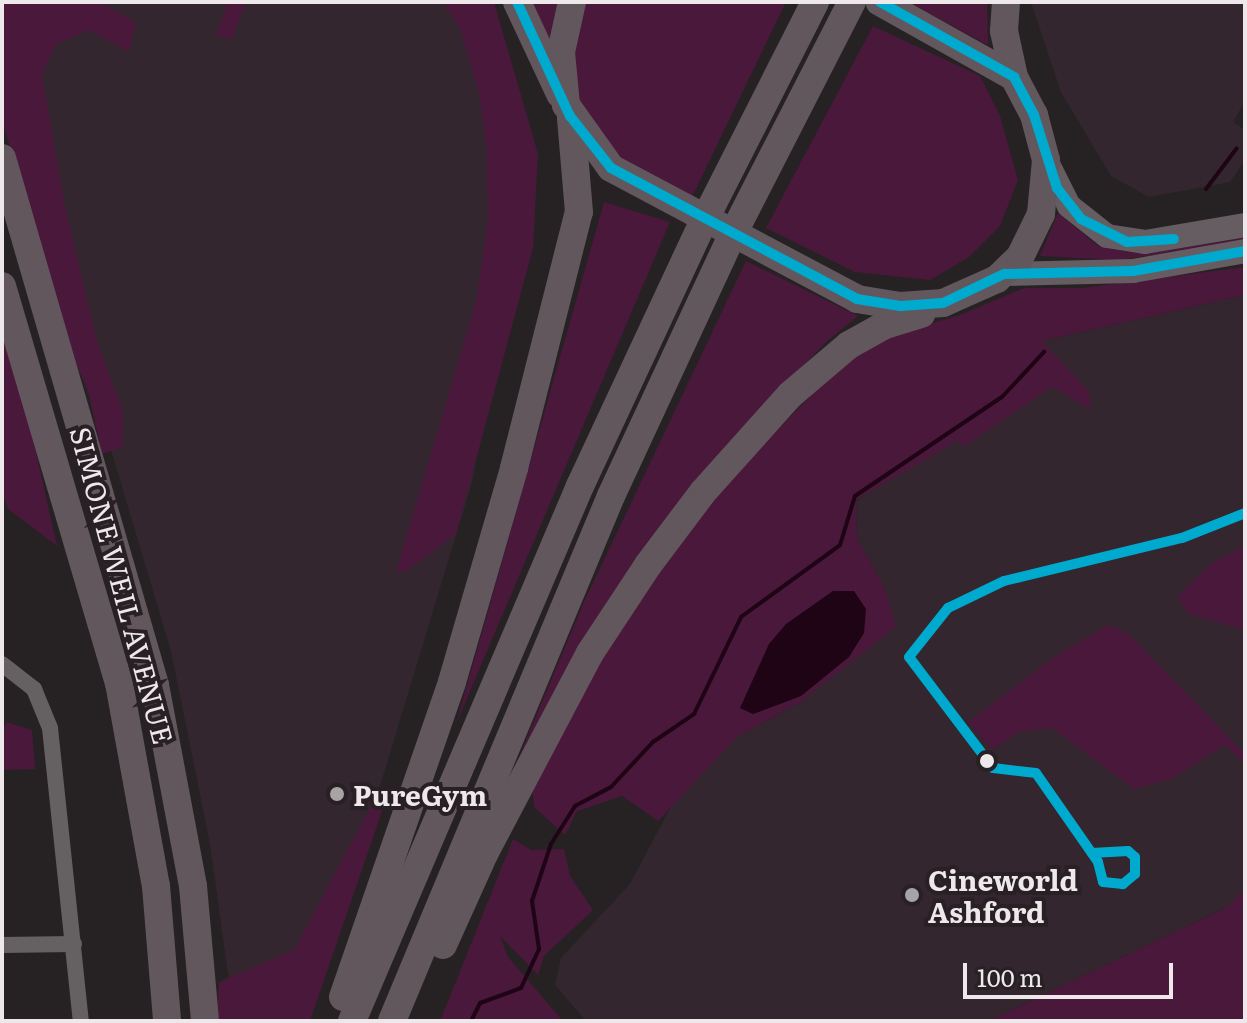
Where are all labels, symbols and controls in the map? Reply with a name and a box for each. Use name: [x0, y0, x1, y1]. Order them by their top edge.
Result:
street label: SIMONE WEIL AVENUE: [64, 423, 182, 747]
unlabelled marker: [979, 753, 995, 769]
place label: PureGym: [353, 777, 487, 811]
marker: PureGym: [328, 785, 346, 803]
place label: Cineworld Ashford: [928, 862, 1078, 928]
marker: Cineworld Ashford: [903, 886, 921, 904]
scale bar: [967, 947, 1177, 997]
text: 100 m: [977, 959, 1043, 994]

